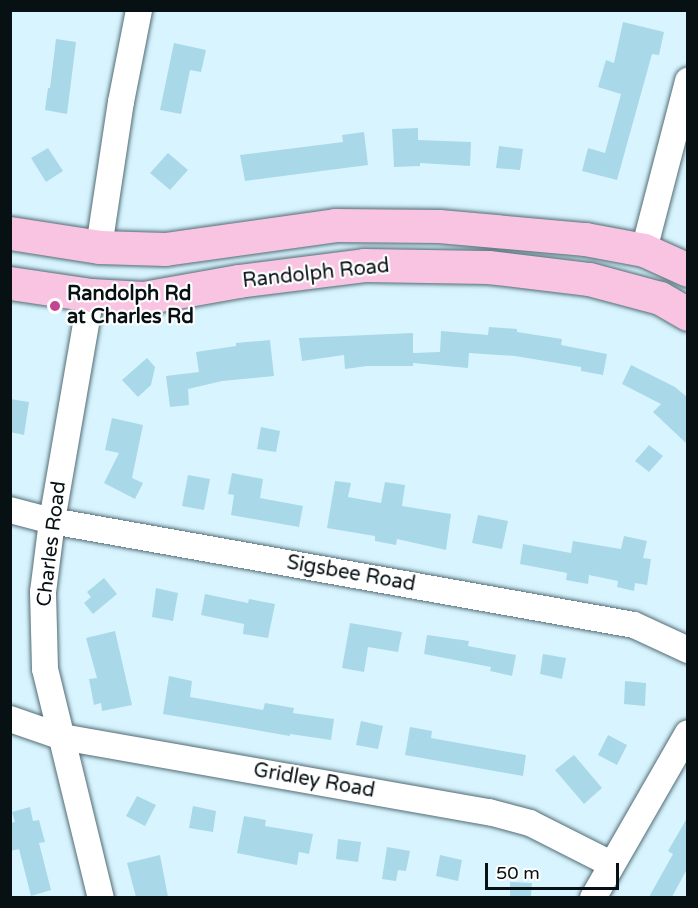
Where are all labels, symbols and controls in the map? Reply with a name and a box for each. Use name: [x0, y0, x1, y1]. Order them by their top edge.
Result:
street label: Randolph Road: [241, 254, 391, 294]
place label: Randolph Rd at Charles Rd: [67, 282, 194, 329]
marker: Randolph Rd at Charles Rd: [48, 299, 62, 313]
street label: Charles Road: [32, 480, 72, 608]
street label: Sigsbee Road: [285, 551, 417, 597]
street label: Gridley Road: [251, 759, 377, 803]
scale bar: [488, 851, 622, 889]
text: 50 m: [496, 862, 540, 884]

